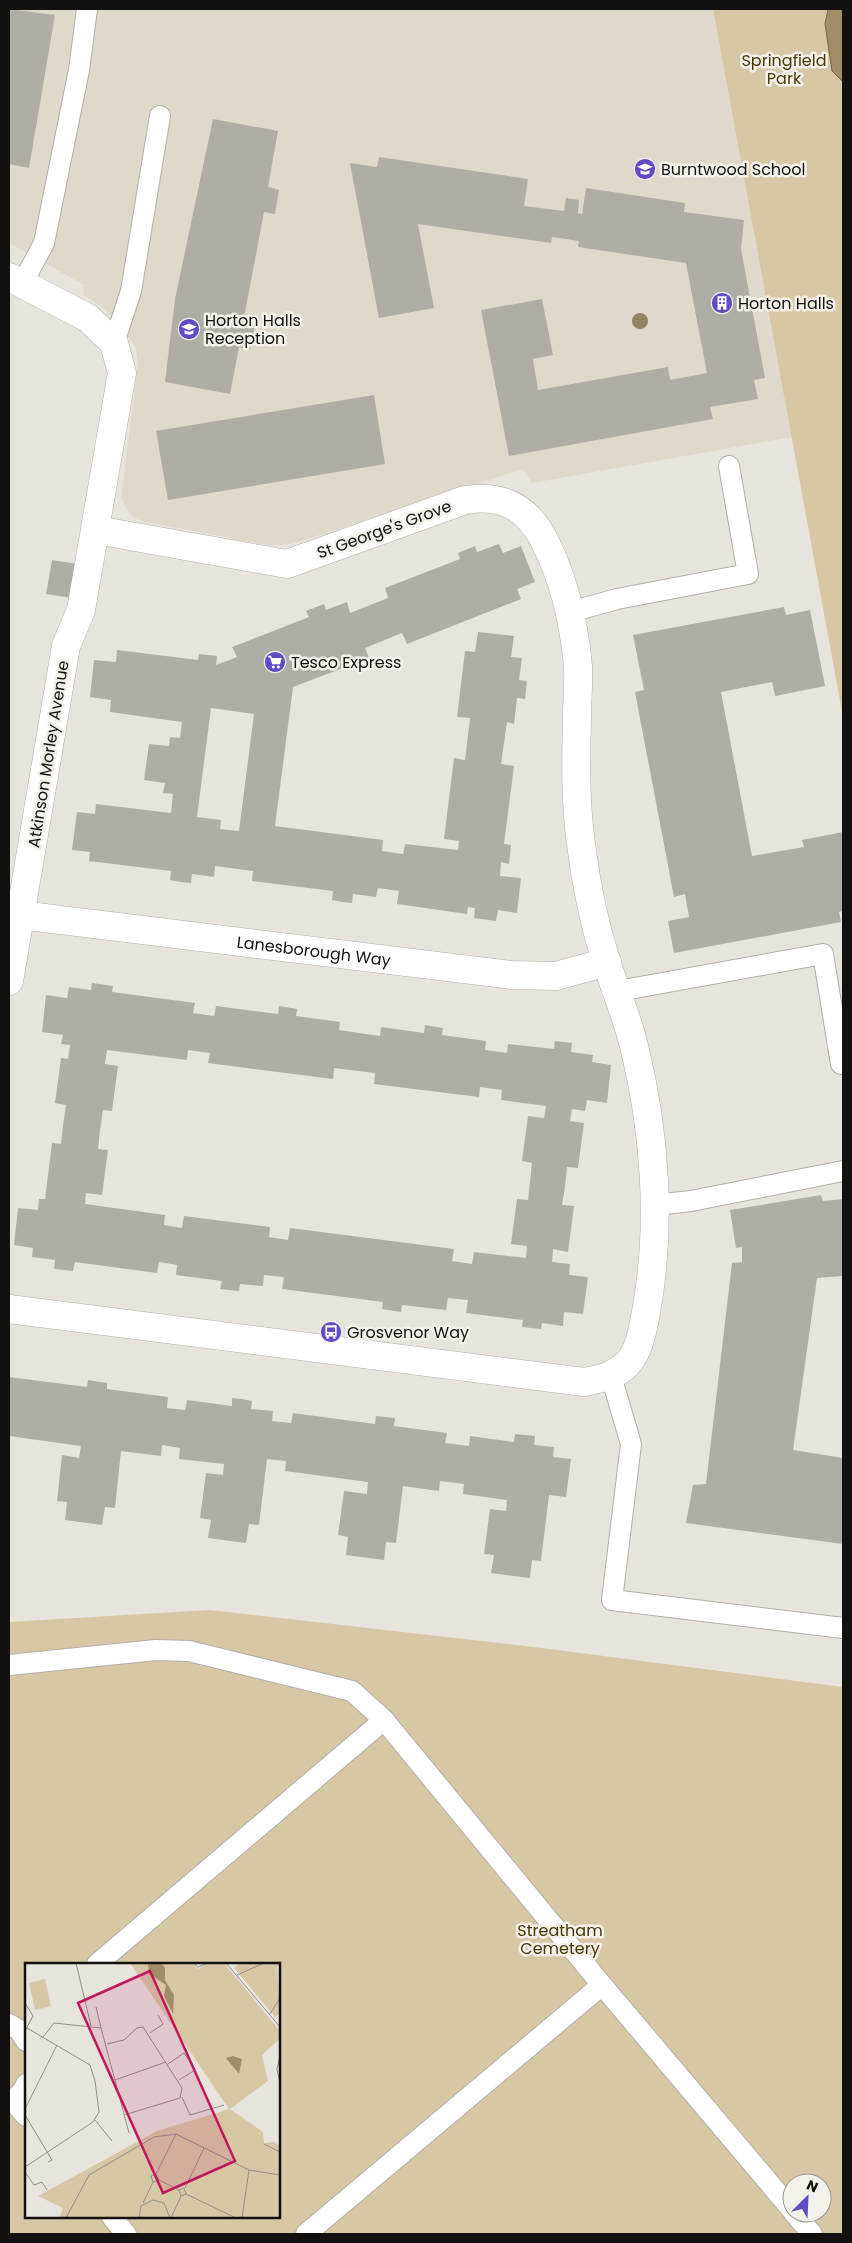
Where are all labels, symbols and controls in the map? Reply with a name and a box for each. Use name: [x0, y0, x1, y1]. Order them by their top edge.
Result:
park label: Springfield Park: [741, 49, 827, 90]
school or university icon: Burntwood School: [633, 157, 657, 181]
place label: Burntwood School: [661, 158, 806, 181]
building icon: Horton Halls: [710, 291, 734, 315]
place label: Horton Halls: [738, 292, 834, 315]
place label: Horton Halls Reception: [205, 309, 301, 350]
school or university icon: Horton Halls Reception: [177, 317, 201, 341]
street label: St George's Grove: [314, 494, 455, 564]
supermarket icon: Tesco Express: [263, 650, 287, 674]
place label: Tesco Express: [291, 651, 401, 674]
street label: Atkinson Morley Avenue: [22, 659, 75, 849]
street label: Lanesborough Way: [236, 931, 392, 972]
bus stop icon: Grosvenor Way: [319, 1320, 343, 1344]
place label: Grosvenor Way: [347, 1321, 469, 1344]
park label: Streatham Cemetery: [517, 1919, 603, 1960]
inset map: [25, 1963, 280, 2218]
north arrow: [782, 2173, 832, 2223]
text: N: [803, 2175, 821, 2197]

